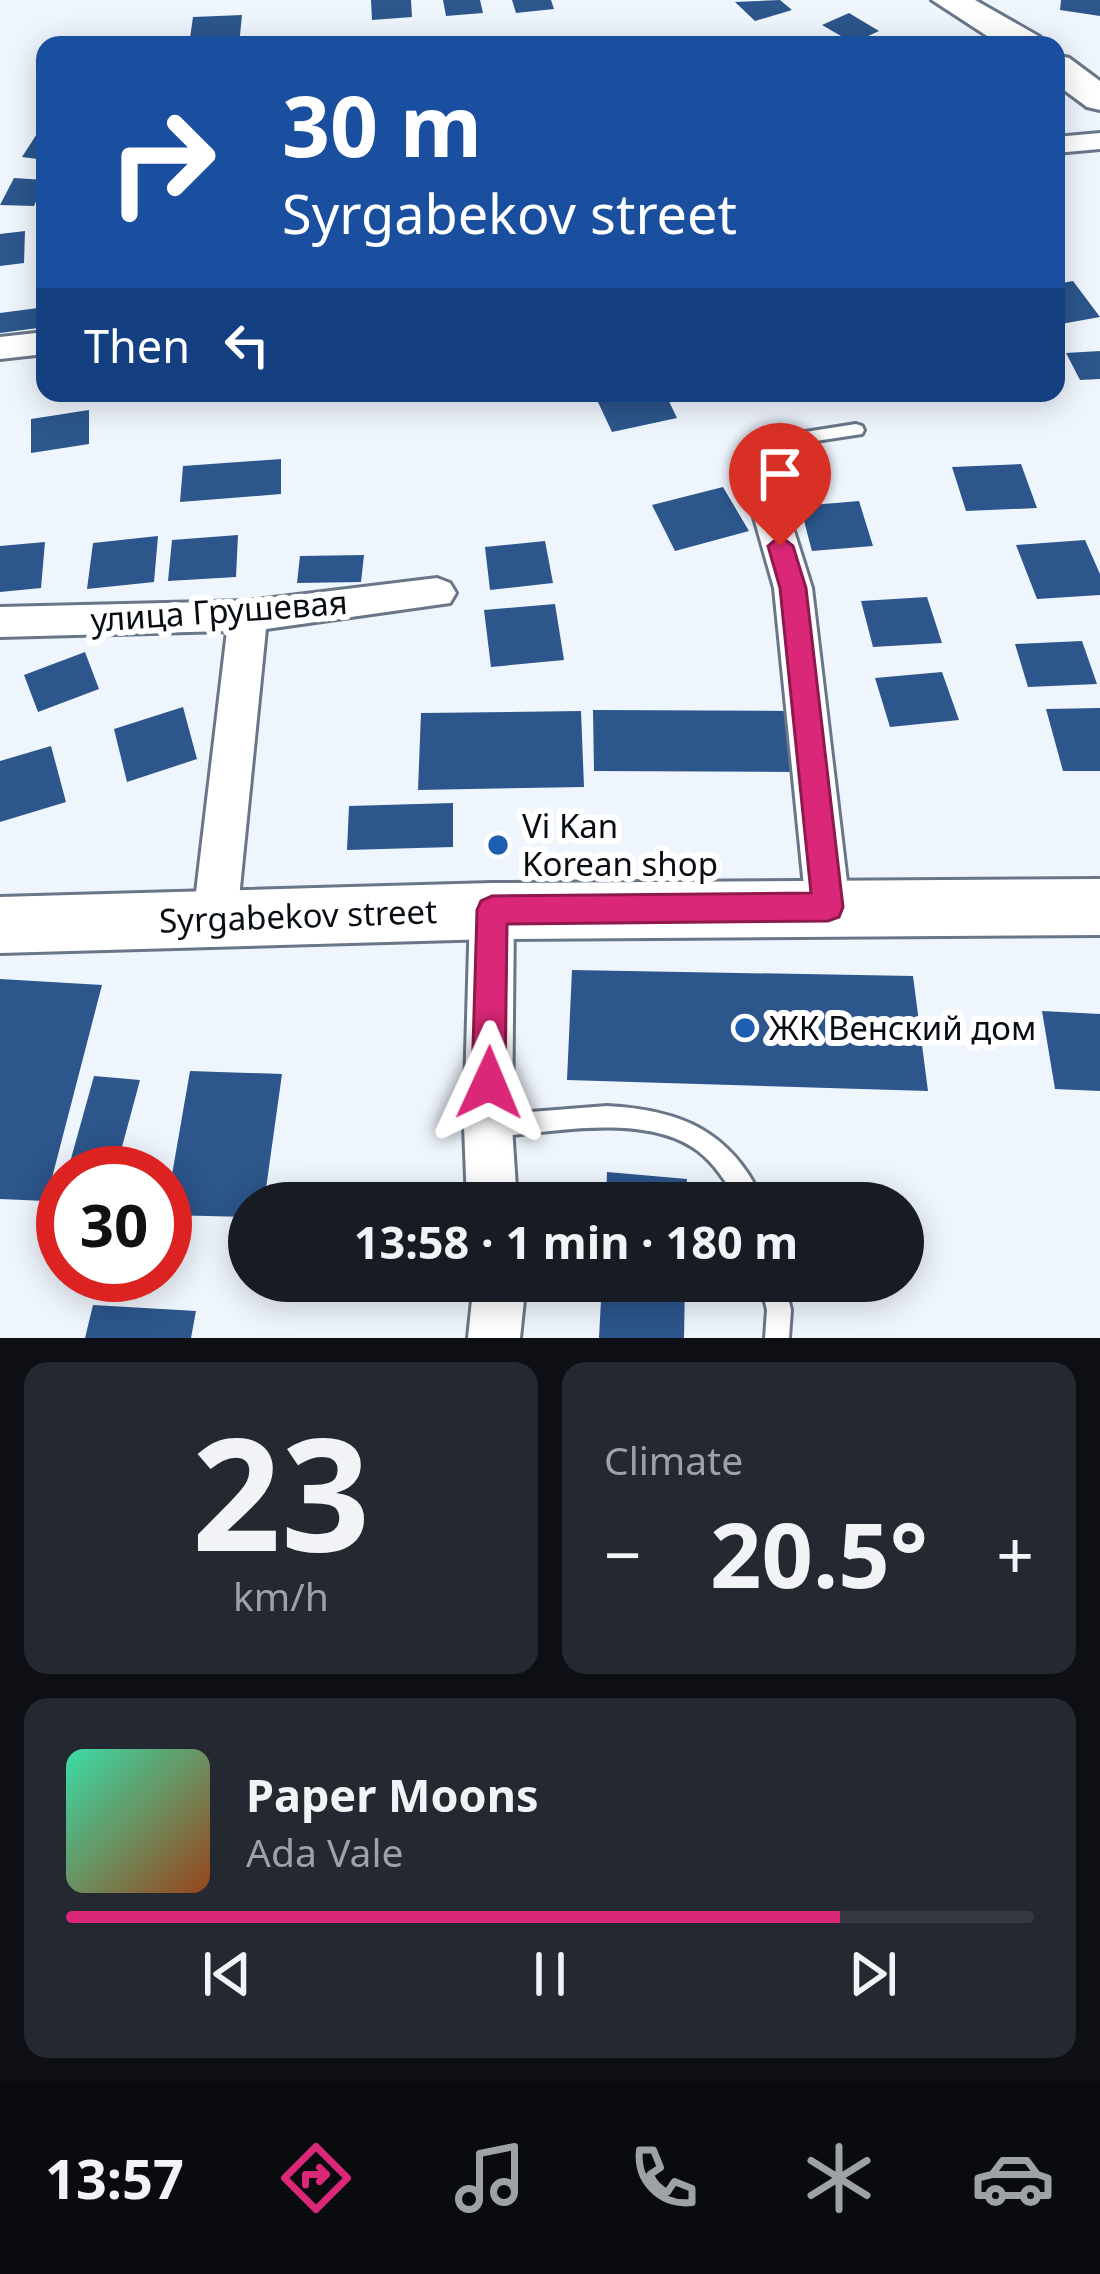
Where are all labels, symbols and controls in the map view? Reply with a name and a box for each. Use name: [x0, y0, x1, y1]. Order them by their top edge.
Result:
text: 30 m: [282, 67, 482, 182]
icon: right: [84, 84, 240, 240]
text: Syrgabekov street: [282, 176, 737, 250]
icon: left: [214, 312, 280, 378]
text: Then: [84, 315, 190, 376]
pin: [729, 423, 831, 546]
icon: arrive: [747, 441, 813, 507]
street label: улица Грушевая: [89, 579, 349, 642]
place label: Vi Kan Korean shop: [522, 803, 718, 886]
marker: Vi Kan Korean shop: [485, 832, 511, 858]
street label: Syrgabekov street: [158, 888, 438, 943]
place label: ЖК Венский дом: [769, 1005, 1036, 1050]
marker: ЖК Венский дом: [732, 1015, 758, 1041]
position arrow: [426, 1020, 552, 1146]
speed limit sign: 30: [36, 1146, 192, 1302]
text: 13:58 · 1 min · 180 m: [354, 1211, 798, 1272]
text: 23: [192, 1384, 370, 1597]
text: Climate: [604, 1433, 743, 1486]
text: 20.5°: [710, 1492, 928, 1614]
text: −: [604, 1508, 642, 1598]
text: +: [996, 1508, 1034, 1598]
text: km/h: [233, 1569, 329, 1622]
text: Paper Moons: [246, 1764, 539, 1825]
text: Ada Vale: [246, 1825, 403, 1878]
icon: previous: [194, 1941, 260, 2007]
icon: pause: [517, 1941, 583, 2007]
icon: next: [840, 1941, 906, 2007]
icon: directions: [274, 2136, 358, 2220]
icon: music: [448, 2136, 532, 2220]
icon: phone: [622, 2136, 706, 2220]
icon: climate: [797, 2136, 881, 2220]
icon: car: [971, 2136, 1055, 2220]
text: 13:57: [45, 2141, 184, 2215]

